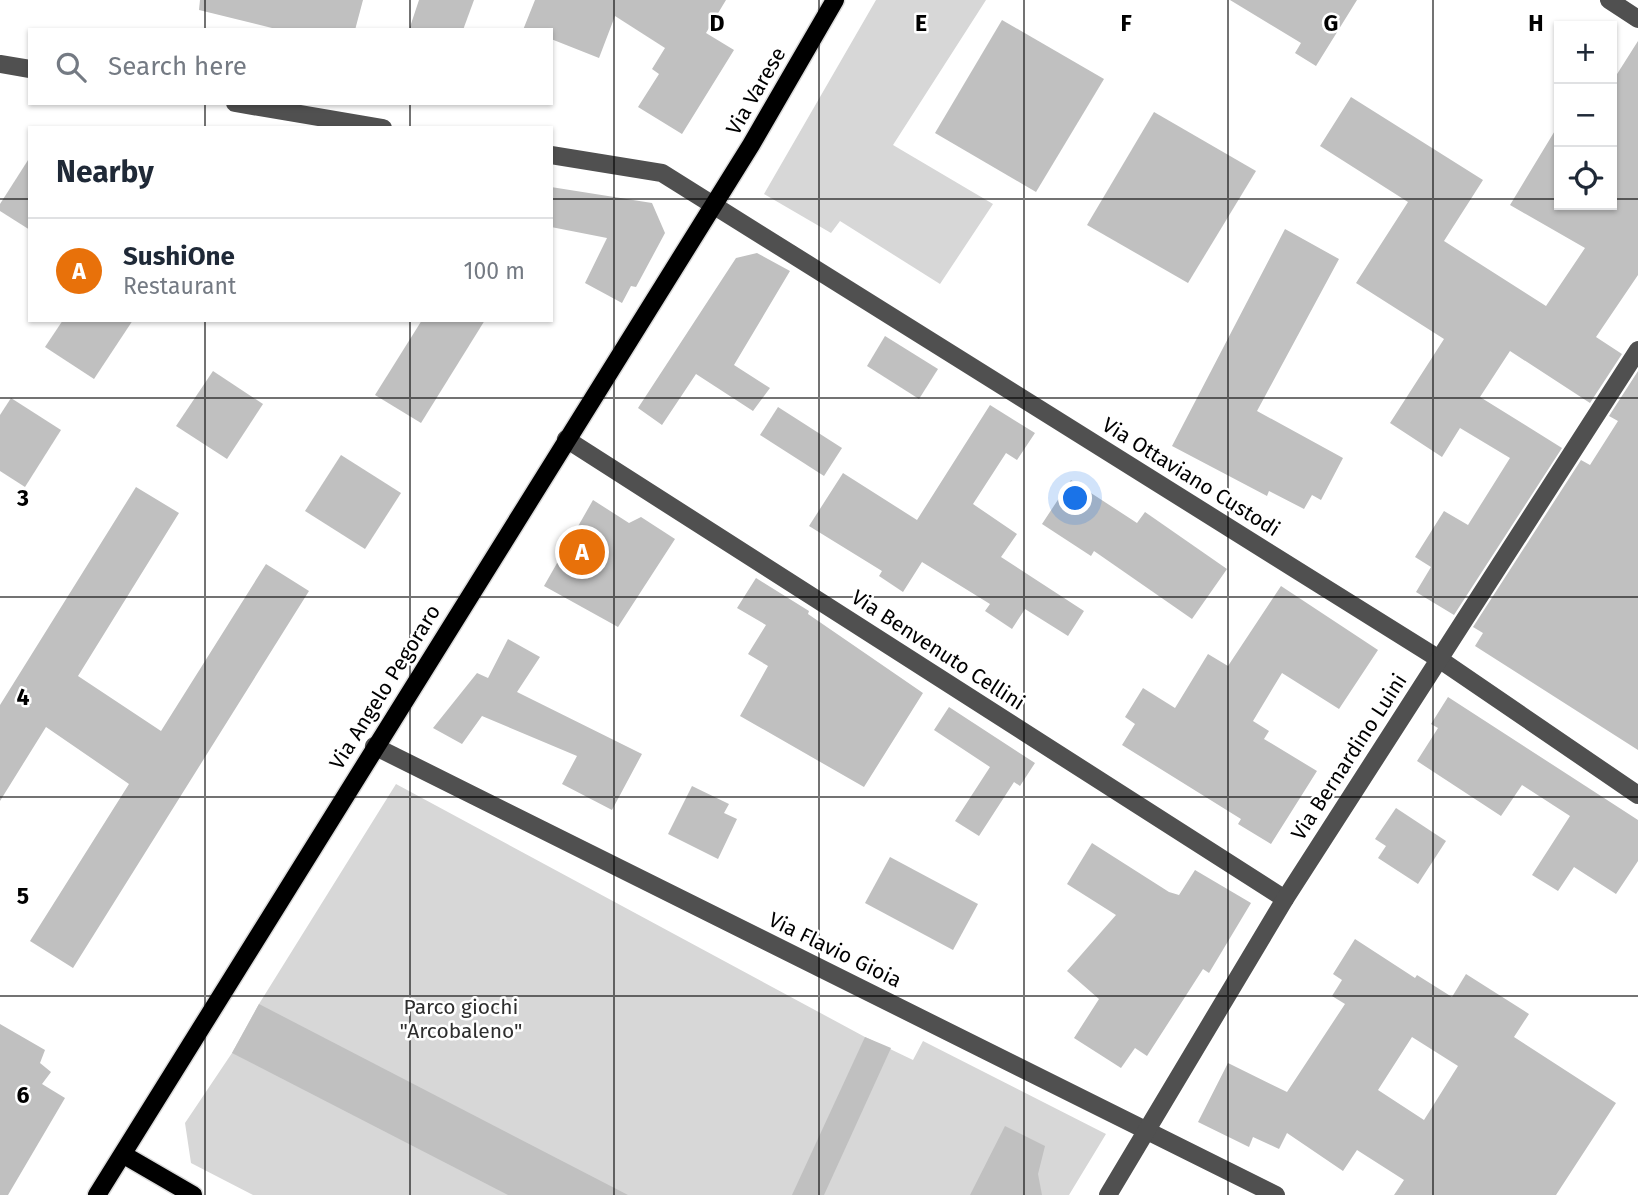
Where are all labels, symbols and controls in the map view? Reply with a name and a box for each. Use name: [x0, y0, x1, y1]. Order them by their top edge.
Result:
text: D: [710, 9, 725, 37]
text: E: [915, 9, 927, 37]
text: F: [1120, 9, 1132, 37]
text: G: [1324, 9, 1338, 37]
text: H: [1528, 9, 1544, 37]
map controls: [1554, 21, 1617, 210]
button: +: [1554, 21, 1617, 84]
search box: [28, 28, 553, 105]
street label: Via Varese: [720, 42, 792, 140]
icon: search: [52, 48, 90, 86]
text: Search here: [108, 51, 247, 82]
button: −: [1554, 84, 1617, 147]
button: locate: [1554, 147, 1617, 210]
text: Nearby: [56, 154, 154, 190]
text: SushiOne: [123, 241, 235, 272]
text: A: [72, 257, 86, 285]
text: 100 m: [464, 257, 525, 285]
text: Restaurant: [123, 272, 236, 300]
street label: Via Ottaviano Custodi: [1097, 412, 1285, 542]
your location: [1058, 481, 1092, 515]
text: 3: [16, 484, 29, 512]
pin: A: [559, 526, 605, 578]
street label: Via Benvenuto Cellini: [846, 584, 1030, 716]
street label: Via Angelo Pegoraro: [324, 600, 446, 774]
street label: Via Bernardino Luini: [1285, 669, 1413, 845]
text: 4: [17, 683, 30, 711]
text: 5: [17, 882, 29, 910]
street label: Via Flavio Gioia: [764, 907, 906, 993]
park label: Parco giochi "Arcobaleno": [400, 994, 522, 1044]
text: 6: [17, 1081, 30, 1109]

